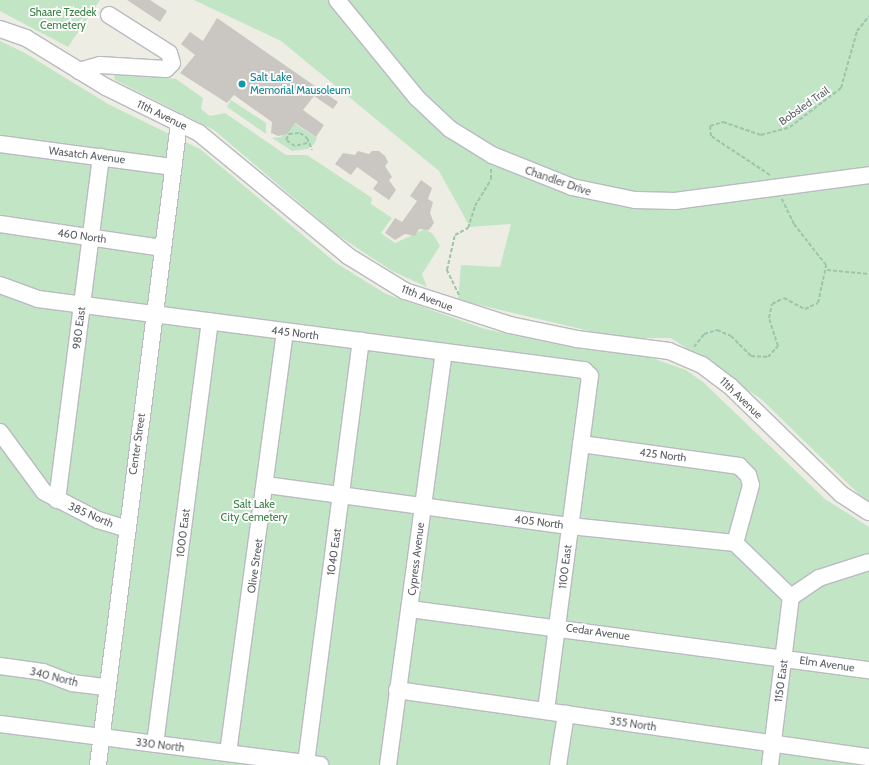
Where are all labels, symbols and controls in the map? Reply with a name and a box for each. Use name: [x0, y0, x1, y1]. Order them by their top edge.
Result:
park label: Shaare Tzedek Cemetery: [29, 6, 97, 32]
place label: Salt Lake Memorial Mausoleum: [250, 71, 350, 97]
marker: Salt Lake Memorial Mausoleum: [237, 79, 247, 89]
street label: Bobsled Trail: [776, 84, 832, 128]
street label: 11th Avenue: [135, 97, 189, 133]
street label: Wasatch Avenue: [48, 144, 126, 166]
street label: Chandler Drive: [523, 164, 593, 198]
street label: 460 North: [57, 226, 107, 246]
street label: 11th Avenue: [399, 282, 455, 314]
street label: 980 East: [70, 306, 88, 350]
street label: 445 North: [270, 324, 320, 342]
street label: 11th Avenue: [717, 374, 765, 422]
street label: Center Street: [126, 412, 148, 476]
street label: 425 North: [639, 446, 687, 464]
park label: Salt Lake City Cemetery: [220, 498, 288, 524]
street label: 385 North: [66, 500, 116, 530]
street label: 1000 East: [173, 508, 193, 558]
street label: 405 North: [514, 512, 564, 532]
street label: Cypress Avenue: [405, 522, 427, 596]
street label: 1040 East: [324, 528, 344, 576]
street label: Olive Street: [245, 538, 265, 594]
street label: 1100 East: [556, 544, 574, 590]
street label: Cedar Avenue: [565, 621, 631, 643]
street label: Elm Avenue: [799, 654, 855, 674]
street label: 1150 East: [771, 659, 791, 703]
street label: 340 North: [29, 665, 79, 689]
street label: 355 North: [609, 714, 657, 734]
street label: 330 North: [135, 735, 185, 755]

